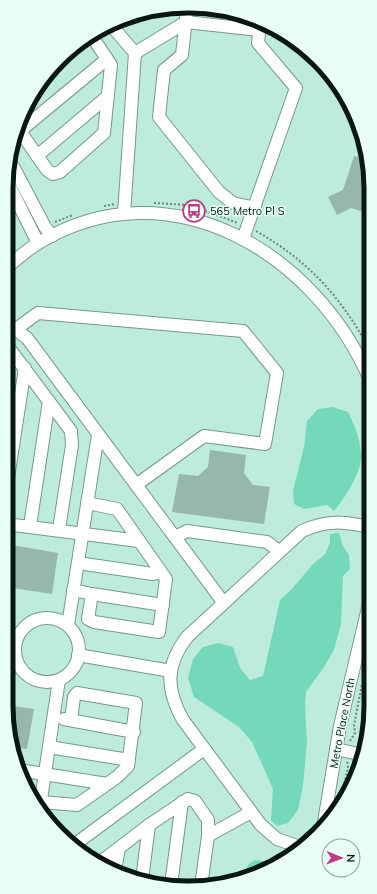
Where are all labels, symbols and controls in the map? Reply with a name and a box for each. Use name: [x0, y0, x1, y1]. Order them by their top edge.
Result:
bus stop icon: 565 Metro Pl S: [181, 198, 207, 224]
place label: 565 Metro Pl S: [210, 204, 285, 218]
street label: Metro Place North: [326, 677, 358, 769]
north arrow: [321, 838, 361, 878]
text: N: [344, 854, 358, 862]

